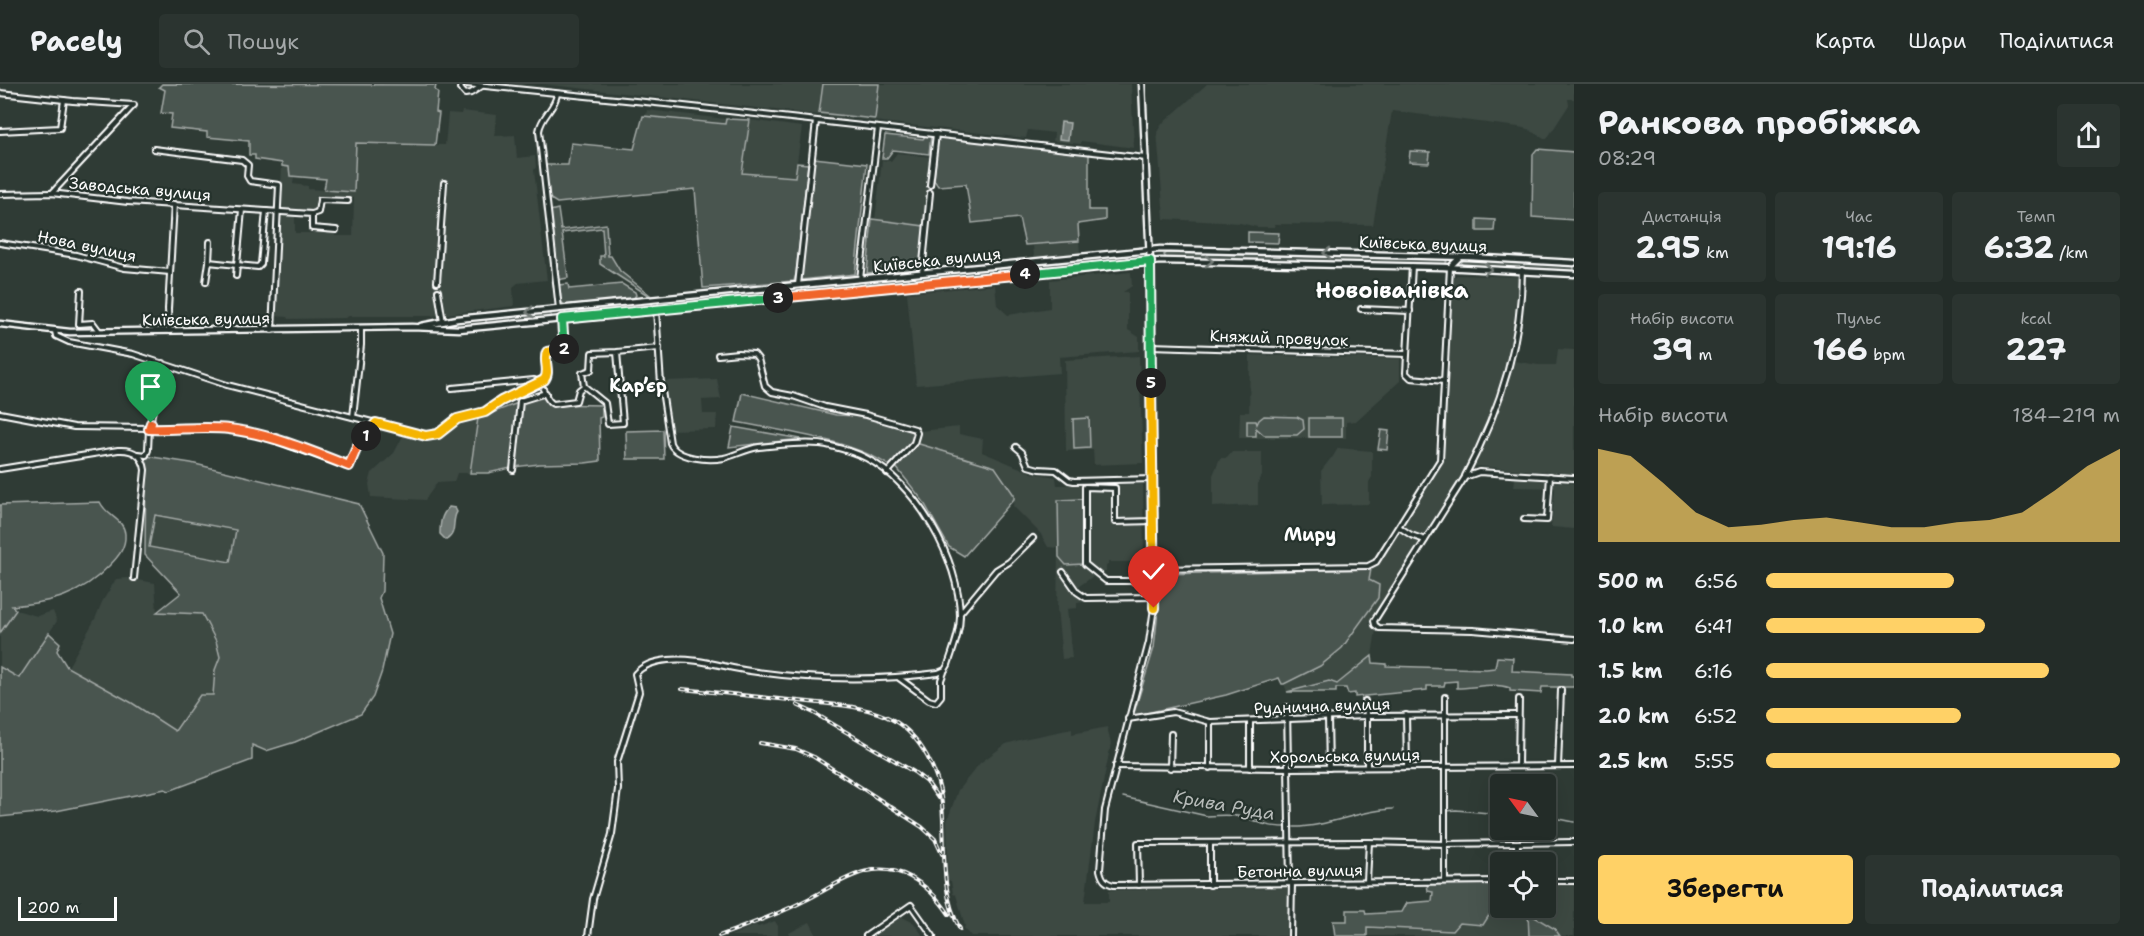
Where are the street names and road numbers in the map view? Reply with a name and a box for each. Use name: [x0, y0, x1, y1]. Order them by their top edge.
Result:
street label: Заводська вулиця: [68, 172, 212, 206]
street label: Нова вулиця: [36, 225, 138, 267]
street label: Київська вулиця: [1359, 231, 1487, 257]
street label: Київська вулиця: [872, 243, 1002, 277]
street label: Київська вулиця: [142, 307, 270, 331]
street label: Княжий провулок: [1209, 325, 1349, 351]
street label: Руднична вулиця: [1253, 693, 1391, 719]
street label: Хорольська вулиця: [1270, 744, 1420, 768]
street label: Бетонна вулиця: [1237, 859, 1363, 883]

